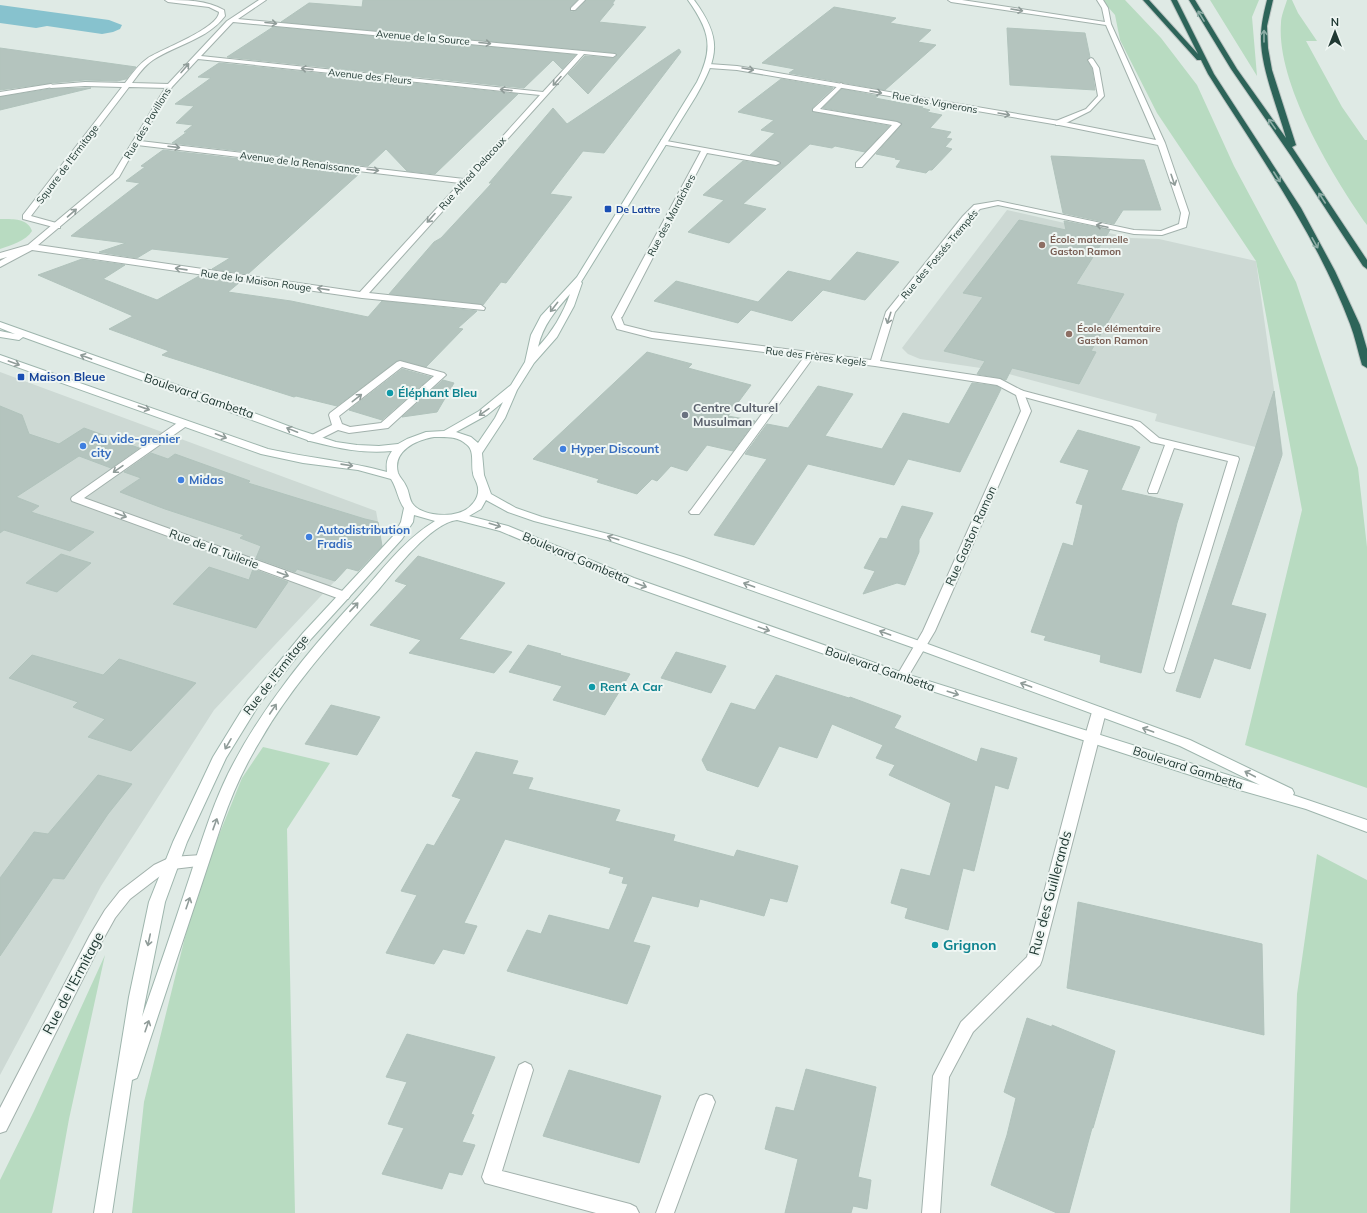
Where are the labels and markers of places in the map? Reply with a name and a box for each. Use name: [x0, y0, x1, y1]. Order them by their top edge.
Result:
place label: De Lattre: [616, 203, 661, 216]
marker: De Lattre: [603, 204, 613, 214]
place label: École maternelle Gaston Ramon: [1050, 233, 1129, 258]
marker: École maternelle Gaston Ramon: [1037, 240, 1047, 250]
place label: École élémentaire Gaston Ramon: [1077, 322, 1161, 347]
marker: École élémentaire Gaston Ramon: [1064, 329, 1074, 339]
place label: Maison Bleue: [29, 369, 106, 384]
marker: Maison Bleue: [16, 372, 26, 382]
place label: Éléphant Bleu: [398, 385, 477, 400]
marker: Éléphant Bleu: [385, 388, 395, 398]
place label: Centre Culturel Musulman: [693, 400, 778, 429]
marker: Centre Culturel Musulman: [680, 410, 690, 420]
place label: Au vide-grenier city: [91, 431, 180, 460]
marker: Au vide-grenier city: [78, 441, 88, 451]
place label: Hyper Discount: [571, 441, 660, 456]
marker: Hyper Discount: [558, 444, 568, 454]
place label: Midas: [189, 472, 223, 487]
marker: Midas: [176, 475, 186, 485]
place label: Autodistribution Fradis: [317, 522, 410, 551]
marker: Autodistribution Fradis: [304, 532, 314, 542]
place label: Rent A Car: [600, 679, 663, 694]
marker: Rent A Car: [587, 682, 597, 692]
place label: Grignon: [943, 936, 996, 954]
marker: Grignon: [930, 940, 940, 950]

